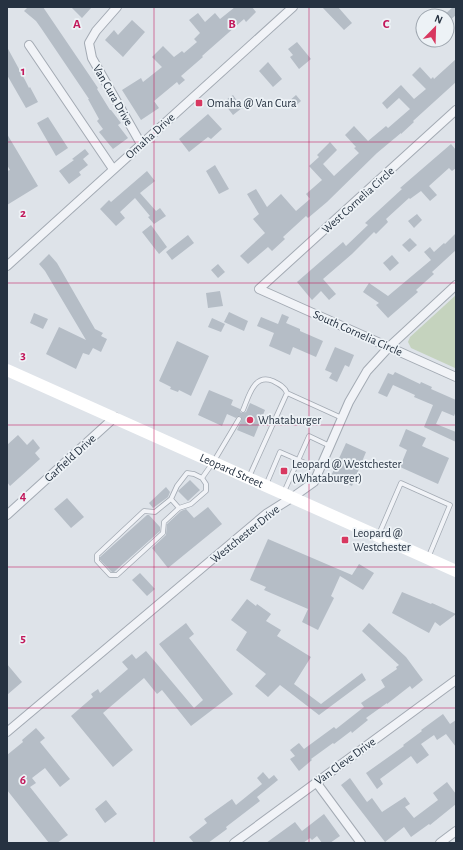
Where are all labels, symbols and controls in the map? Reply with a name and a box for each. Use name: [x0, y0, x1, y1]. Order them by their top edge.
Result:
north arrow: [415, 8, 455, 48]
text: N: [433, 13, 444, 26]
text: A: [73, 18, 81, 31]
text: B: [228, 18, 236, 31]
text: C: [383, 18, 390, 31]
street label: Van Cura Drive: [91, 63, 135, 127]
text: 1: [21, 65, 25, 78]
place label: Omaha @ Van Cura: [207, 97, 297, 109]
marker: Omaha @ Van Cura: [194, 98, 204, 108]
street label: Omaha Drive: [123, 111, 177, 161]
street label: West Cornelia Circle: [319, 164, 397, 236]
text: 2: [20, 207, 26, 220]
street label: South Cornelia Circle: [312, 308, 404, 358]
text: 3: [20, 349, 26, 362]
place label: Whataburger: [258, 414, 321, 426]
marker: Whataburger: [245, 415, 255, 425]
street label: Garfield Drive: [42, 432, 98, 484]
street label: Leopard Street: [198, 451, 265, 490]
place label: Leopard @ Westchester (Whataburger): [292, 458, 402, 484]
marker: Leopard @ Westchester (Whataburger): [279, 466, 289, 476]
text: 4: [20, 490, 27, 503]
street label: Westchester Drive: [208, 503, 282, 565]
place label: Leopard @ Westchester: [353, 527, 411, 553]
marker: Leopard @ Westchester: [340, 535, 350, 545]
text: 5: [20, 632, 26, 645]
street label: Van Cleve Drive: [312, 735, 378, 787]
text: 6: [20, 774, 26, 787]

